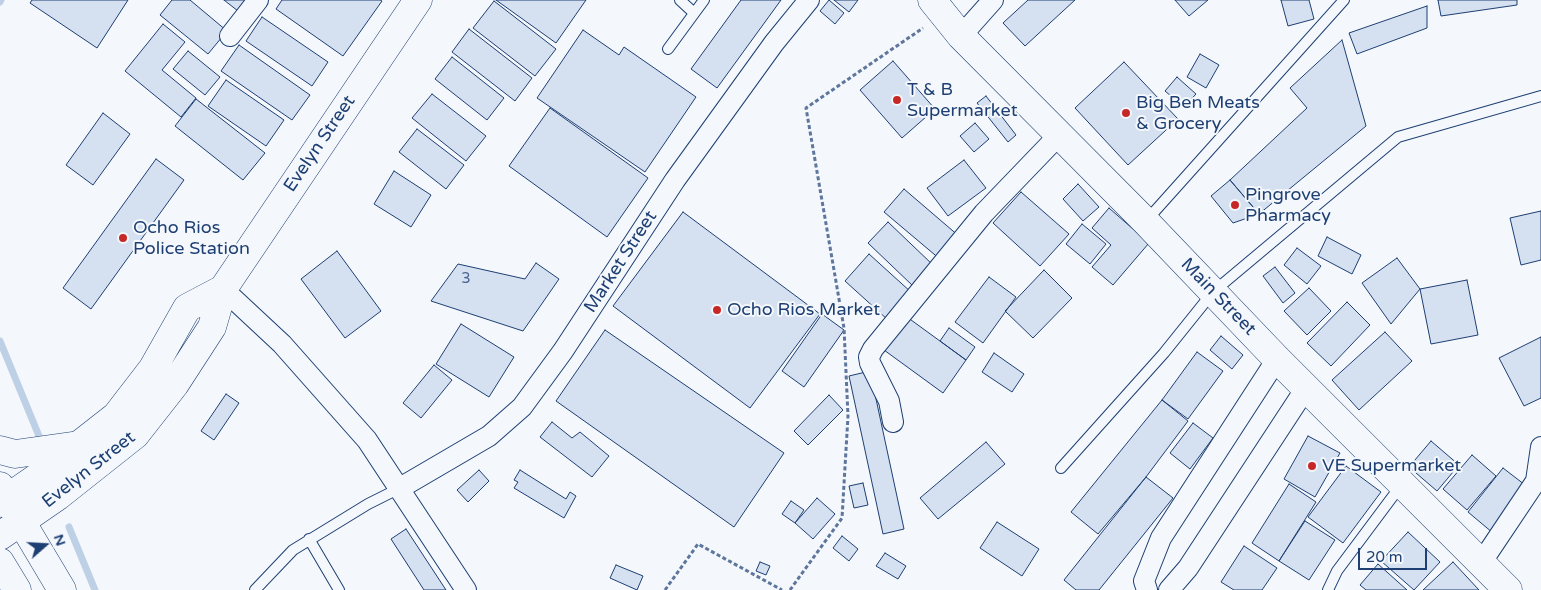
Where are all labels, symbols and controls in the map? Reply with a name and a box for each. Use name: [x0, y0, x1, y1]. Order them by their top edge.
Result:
place label: T & B Supermarket: [907, 79, 1018, 122]
street label: Evelyn Street: [280, 92, 360, 196]
place label: Big Ben Meats & Grocery: [1136, 92, 1260, 134]
marker: T & B Supermarket: [891, 94, 903, 106]
marker: Big Ben Meats & Grocery: [1120, 107, 1132, 119]
place label: Pingrove Pharmacy: [1245, 184, 1331, 226]
marker: Pingrove Pharmacy: [1229, 199, 1241, 211]
street label: Market Street: [580, 207, 662, 317]
place label: Ocho Rios Police Station: [133, 217, 250, 260]
marker: Ocho Rios Police Station: [117, 232, 129, 244]
street label: Main Street: [1176, 254, 1260, 340]
house number: 3: [461, 270, 471, 288]
place label: Ocho Rios Market: [727, 299, 880, 321]
marker: Ocho Rios Market: [711, 304, 723, 316]
street label: Evelyn Street: [38, 427, 140, 513]
place label: VE Supermarket: [1322, 455, 1461, 477]
marker: VE Supermarket: [1306, 460, 1318, 472]
north arrow: [20, 520, 70, 570]
text: N: [50, 532, 70, 548]
scale bar: [1361, 538, 1430, 570]
text: 20 m: [1366, 548, 1403, 566]

